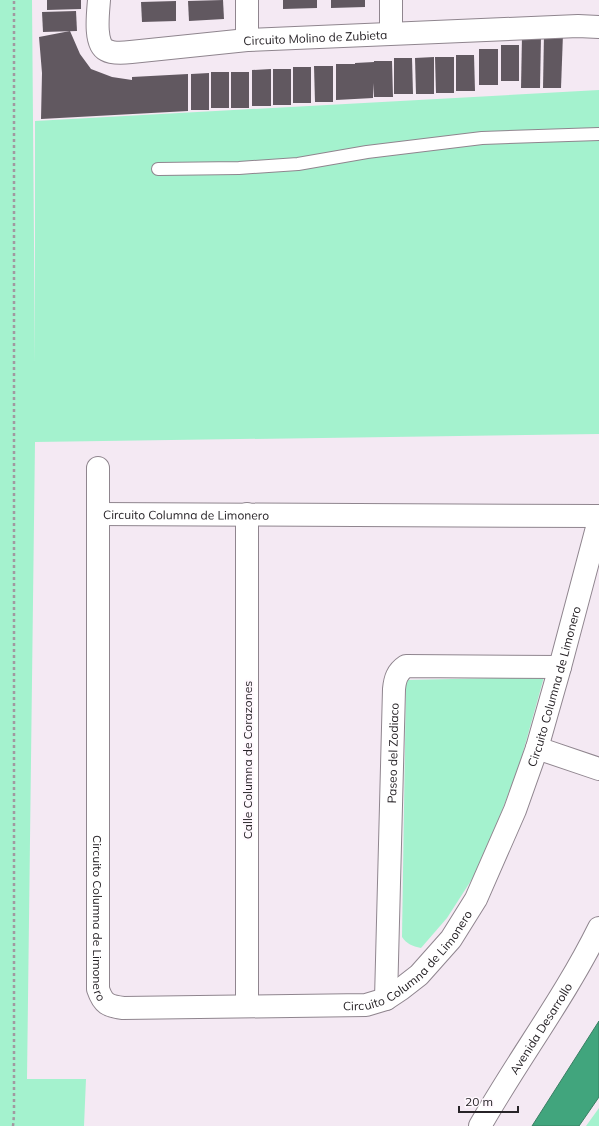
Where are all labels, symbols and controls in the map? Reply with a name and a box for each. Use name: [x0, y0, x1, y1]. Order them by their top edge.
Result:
street label: Circuito Molino de Zubieta: [243, 27, 388, 48]
street label: Circuito Columna de Limonero: [103, 507, 269, 522]
street label: Circuito Columna de Limonero: [524, 604, 583, 769]
street label: Calle Columna de Corazones: [240, 681, 255, 839]
street label: Paseo del Zodiaco: [384, 702, 401, 804]
street label: Circuito Columna de Limonero: [91, 835, 110, 1004]
street label: Circuito Columna de Limonero: [343, 907, 475, 1013]
street label: Avenida Desarrollo: [506, 980, 575, 1077]
scale bar: [459, 1088, 518, 1114]
text: 20 m: [465, 1094, 493, 1109]

